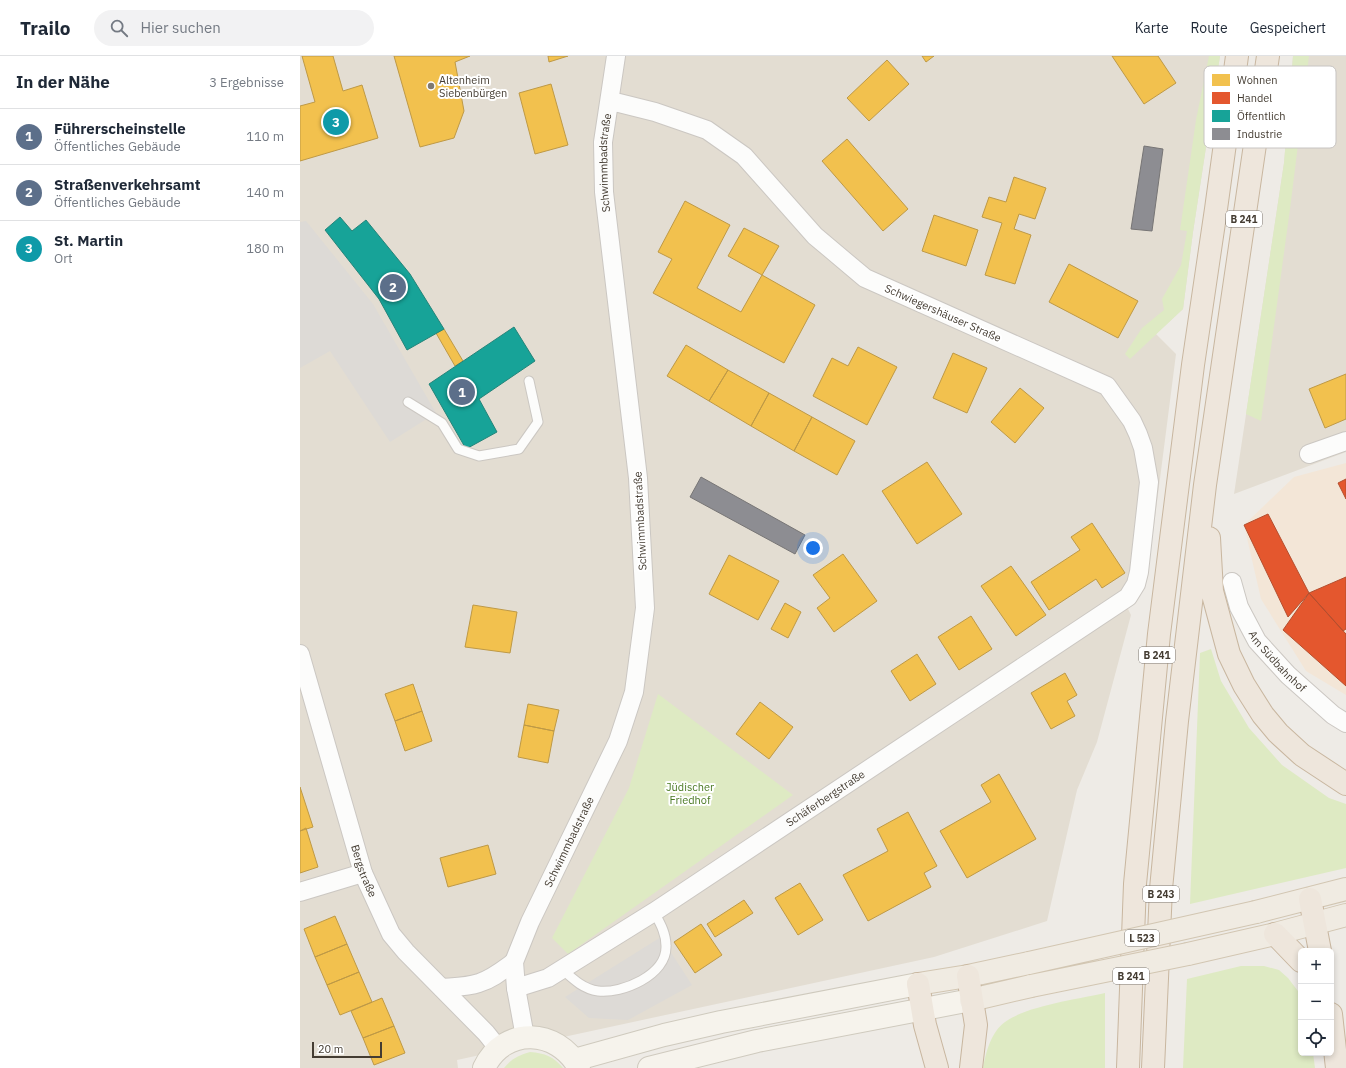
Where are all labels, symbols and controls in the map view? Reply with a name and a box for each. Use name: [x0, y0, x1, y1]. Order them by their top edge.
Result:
search box: [94, 10, 374, 46]
text: Trailo: [20, 16, 70, 40]
icon: search: [108, 17, 130, 39]
text: Hier suchen: [140, 18, 221, 37]
text: Karte: [1135, 19, 1169, 37]
text: Route: [1191, 19, 1228, 37]
text: Gespeichert: [1250, 19, 1326, 37]
legend: [1204, 66, 1336, 148]
text: In der Nähe: [16, 71, 110, 93]
place label: Altenheim Siebenbürgen: [439, 73, 507, 100]
text: Wohnen: [1237, 73, 1278, 87]
text: 3 Ergebnisse: [209, 74, 284, 91]
marker: Altenheim Siebenbürgen: [426, 81, 436, 91]
text: Handel: [1237, 91, 1272, 105]
pin: 3: [323, 107, 349, 137]
text: Öffentlich: [1237, 109, 1286, 123]
street label: Schwimmbadstraße: [596, 112, 614, 213]
text: Führerscheinstelle: [54, 119, 186, 138]
text: Industrie: [1237, 127, 1282, 141]
text: 1: [25, 128, 33, 145]
text: 110 m: [246, 128, 284, 145]
text: Öffentliches Gebäude: [54, 138, 181, 155]
text: Straßenverkehrsamt: [54, 175, 201, 194]
text: 2: [25, 184, 33, 201]
text: 140 m: [246, 184, 284, 201]
text: Öffentliches Gebäude: [54, 194, 181, 211]
road number: B 241: [1226, 211, 1262, 227]
text: St. Martin: [54, 231, 123, 250]
text: 3: [25, 240, 33, 257]
text: 180 m: [246, 240, 284, 257]
text: Ort: [54, 250, 73, 267]
pin: 2: [380, 272, 406, 302]
street label: Schwiegershäuser Straße: [883, 281, 1003, 345]
pin: 1: [449, 377, 475, 407]
street label: Schwimmbadstraße: [630, 471, 650, 571]
your location: [803, 538, 823, 558]
street label: Am Südbahnhof: [1246, 628, 1309, 695]
road number: B 241: [1139, 647, 1175, 663]
street label: Schäferbergstraße: [783, 767, 867, 829]
park label: Jüdischer Friedhof: [666, 780, 714, 807]
street label: Schwimmbadstraße: [541, 794, 597, 890]
street label: Bergstraße: [348, 843, 380, 899]
road number: B 243: [1143, 886, 1179, 902]
road number: L 523: [1125, 930, 1159, 946]
map controls: [1298, 948, 1334, 1056]
button: +: [1298, 948, 1334, 984]
road number: B 241: [1113, 968, 1149, 984]
button: −: [1298, 984, 1334, 1020]
button: locate: [1298, 1020, 1334, 1056]
scale bar: [312, 1040, 382, 1059]
text: 20 m: [318, 1042, 343, 1056]

